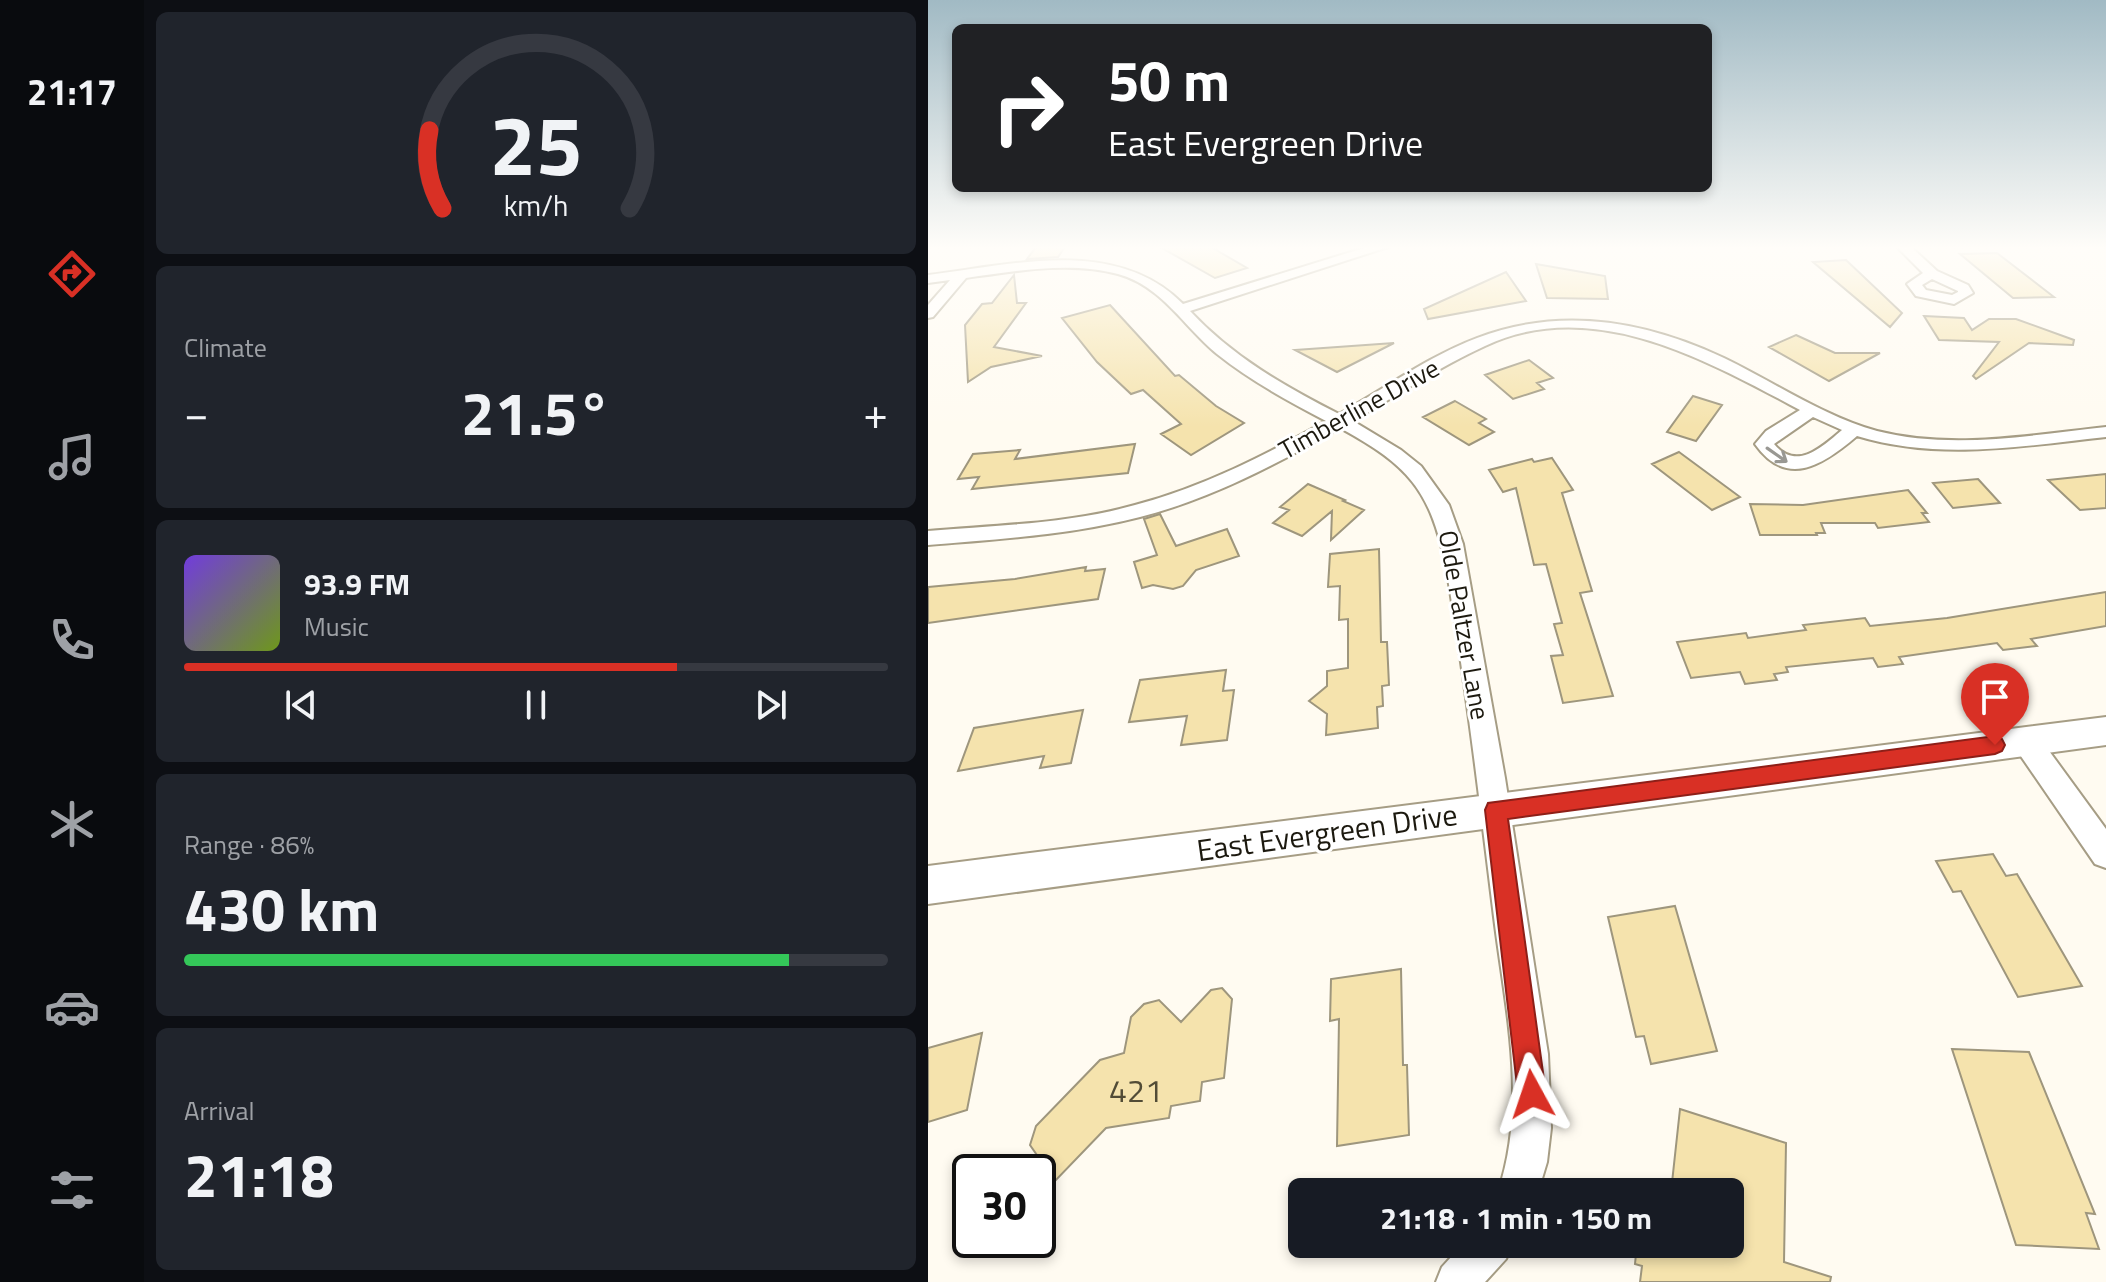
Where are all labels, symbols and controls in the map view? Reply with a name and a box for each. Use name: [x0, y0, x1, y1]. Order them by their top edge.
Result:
text: 50 m: [1108, 38, 1230, 123]
icon: right: [976, 56, 1080, 160]
text: 21:17: [27, 64, 117, 119]
text: 25: [489, 81, 583, 207]
text: East Evergreen Drive: [1108, 115, 1423, 170]
text: km/h: [504, 184, 568, 227]
icon: directions: [44, 246, 100, 302]
text: Climate: [184, 328, 267, 367]
street label: Timberline Drive: [1271, 348, 1446, 469]
text: 21.5°: [461, 367, 611, 458]
text: −: [184, 379, 209, 446]
text: +: [863, 379, 888, 446]
icon: music: [44, 429, 100, 485]
one-way arrow: [1765, 447, 1788, 464]
street label: Olde Paltzer Lane: [1429, 527, 1500, 723]
text: 93.9 FM: [304, 561, 410, 607]
text: Music: [304, 607, 369, 646]
icon: phone: [44, 612, 100, 668]
pin: [1961, 663, 2029, 745]
icon: arrive: [1973, 675, 2017, 719]
icon: previous: [279, 683, 323, 727]
icon: pause: [514, 683, 558, 727]
icon: next: [749, 683, 793, 727]
street label: East Evergreen Drive: [1194, 791, 1460, 873]
icon: climate: [44, 796, 100, 852]
text: Range · 86%: [184, 825, 314, 864]
text: 430 km: [184, 863, 379, 954]
icon: car: [44, 979, 100, 1035]
position arrow: [1490, 1052, 1574, 1136]
house number: 421: [1109, 1066, 1163, 1114]
text: Arrival: [184, 1091, 255, 1130]
text: 21:18: [184, 1129, 334, 1220]
speed limit sign: 30: [952, 1154, 1056, 1258]
icon: filters: [44, 1162, 100, 1218]
text: 21:18 · 1 min · 150 m: [1380, 1195, 1652, 1241]

